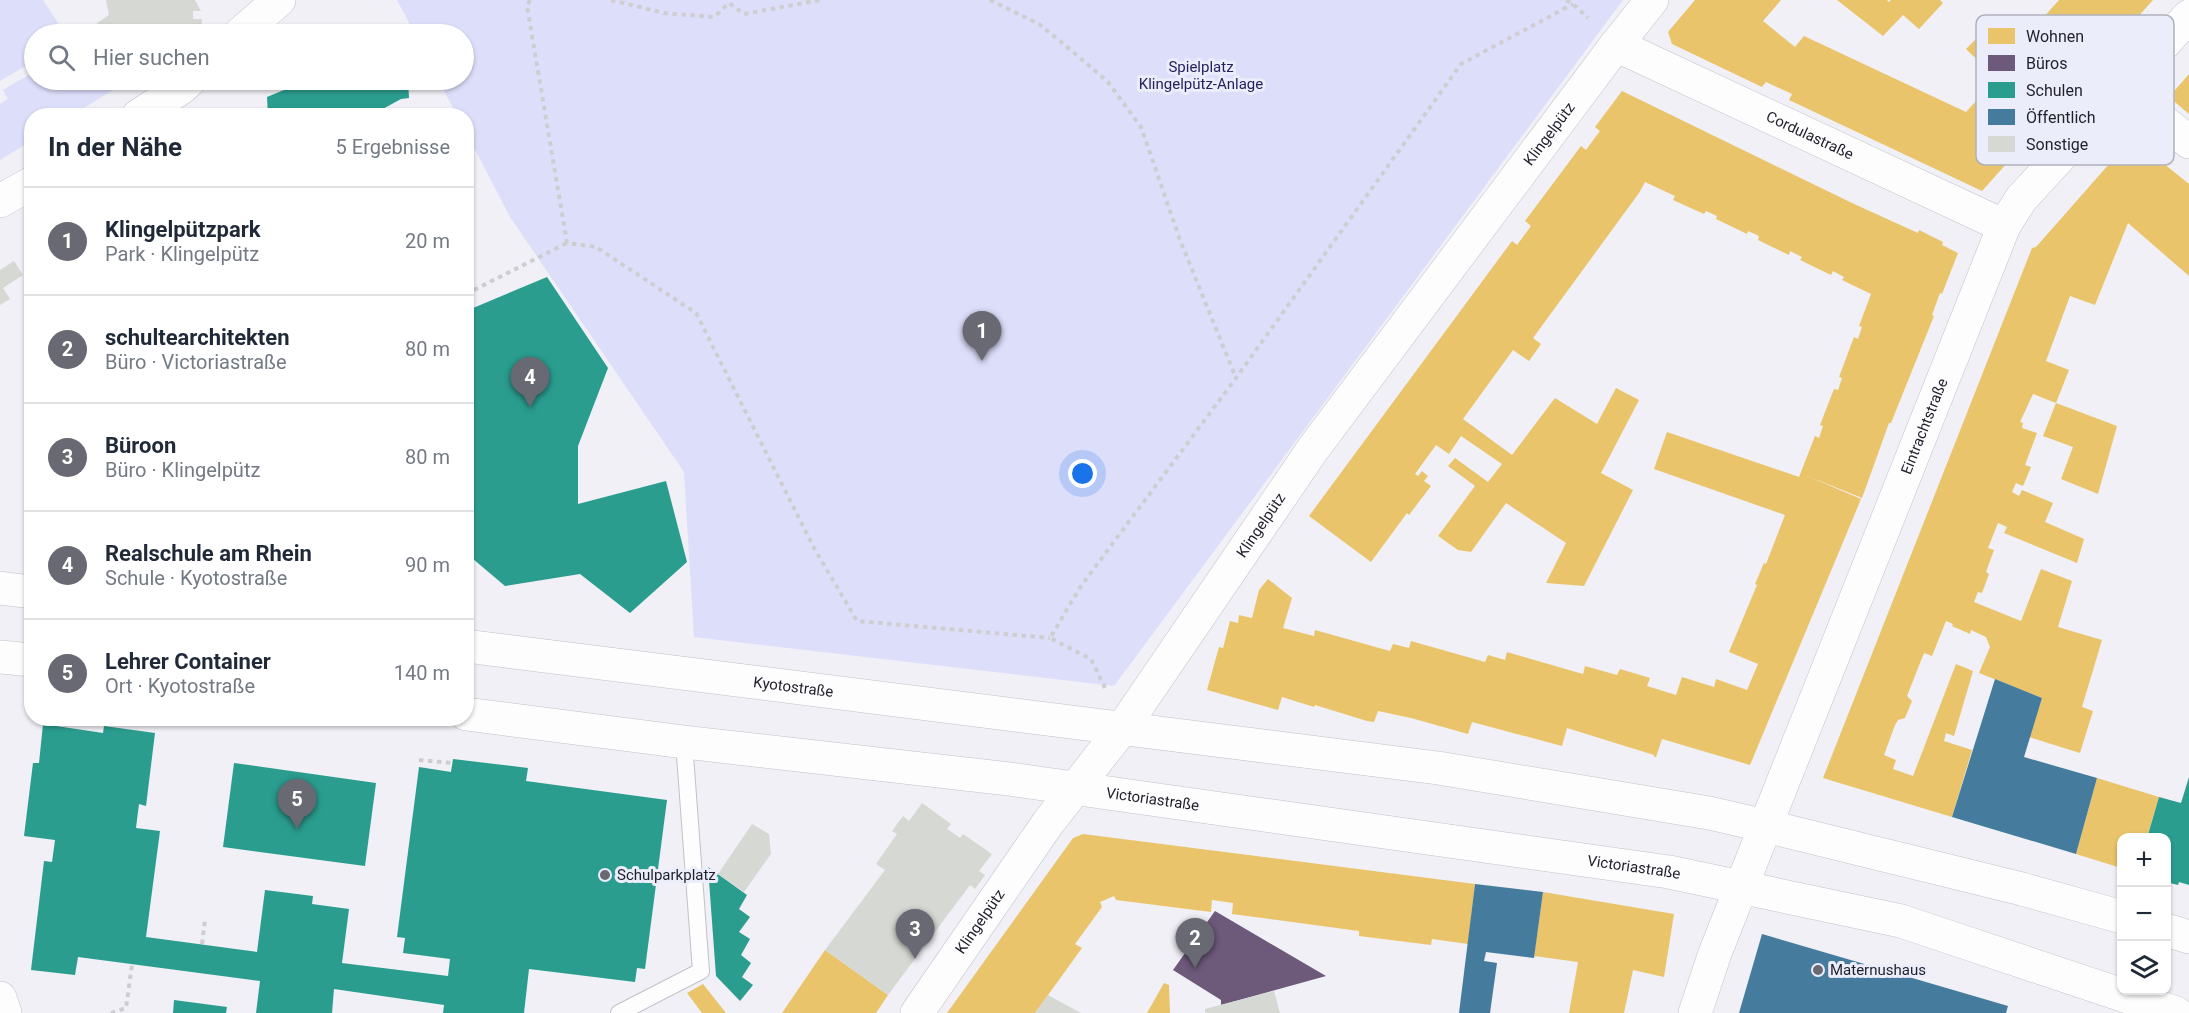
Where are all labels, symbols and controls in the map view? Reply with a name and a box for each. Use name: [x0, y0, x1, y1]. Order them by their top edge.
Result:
legend: [1976, 15, 2174, 165]
search box: [24, 24, 474, 90]
text: Wohnen: [2026, 27, 2084, 46]
icon: search: [45, 41, 78, 74]
text: Hier suchen: [93, 45, 210, 70]
text: Büros: [2026, 54, 2067, 73]
park label: Spielplatz Klingelpütz-Anlage: [1139, 58, 1263, 93]
text: Schulen: [2026, 81, 2083, 100]
street label: Klingelpütz: [1520, 99, 1579, 169]
street label: Cordulastraße: [1763, 107, 1857, 164]
text: Öffentlich: [2026, 108, 2095, 127]
text: In der Nähe: [48, 132, 182, 162]
text: 5 Ergebnisse: [336, 135, 450, 159]
text: Sonstige: [2026, 135, 2088, 154]
text: Klingelpützpark: [105, 217, 261, 242]
text: 1: [62, 229, 73, 253]
text: 20 m: [405, 229, 450, 253]
text: Park · Klingelpütz: [105, 242, 259, 266]
pin: 1: [962, 312, 1002, 361]
text: schultearchitekten: [105, 325, 290, 350]
text: 2: [62, 337, 73, 361]
text: 80 m: [405, 337, 450, 361]
text: Büro · Victoriastraße: [105, 350, 287, 374]
pin: 4: [510, 358, 550, 407]
street label: Eintrachtstraße: [1897, 376, 1952, 477]
text: Büroon: [105, 433, 176, 458]
text: 3: [62, 445, 73, 469]
text: 80 m: [405, 445, 450, 469]
text: Büro · Klingelpütz: [105, 458, 260, 482]
your location: [1068, 459, 1097, 488]
street label: Klingelpütz: [1233, 490, 1289, 561]
text: Realschule am Rhein: [105, 541, 312, 566]
text: 4: [62, 553, 73, 577]
text: 90 m: [405, 553, 450, 577]
text: Schule · Kyotostraße: [105, 566, 287, 590]
text: Lehrer Container: [105, 649, 271, 674]
text: 5: [62, 661, 73, 685]
text: 140 m: [394, 661, 450, 685]
street label: Kyotostraße: [752, 673, 835, 701]
text: Ort · Kyotostraße: [105, 674, 255, 698]
pin: 5: [278, 780, 316, 829]
street label: Victoriastraße: [1105, 784, 1200, 815]
map controls: [2117, 833, 2171, 995]
button: +: [2117, 833, 2171, 887]
street label: Victoriastraße: [1586, 852, 1682, 883]
place label: Schulparkplatz: [617, 866, 716, 884]
marker: Schulparkplatz: [598, 868, 612, 882]
street label: Klingelpütz: [952, 886, 1008, 957]
button: −: [2117, 887, 2171, 941]
pin: 3: [896, 910, 934, 959]
pin: 2: [1176, 918, 1214, 968]
button: layers: [2117, 941, 2171, 995]
place label: Maternushaus: [1830, 961, 1926, 979]
marker: Maternushaus: [1811, 963, 1825, 977]

